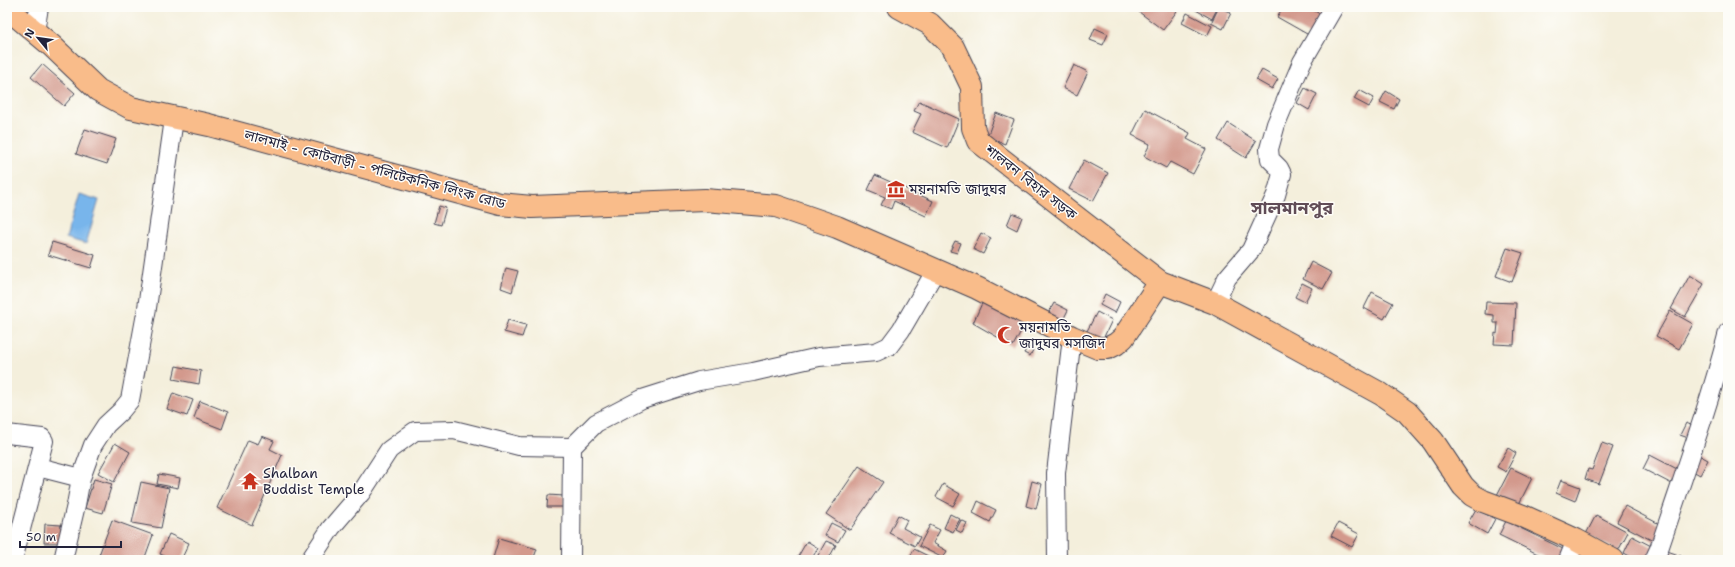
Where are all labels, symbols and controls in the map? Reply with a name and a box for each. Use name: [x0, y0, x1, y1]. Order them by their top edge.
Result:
north arrow: [18, 18, 58, 58]
text: N: [21, 26, 39, 41]
street label: লালমাই - কোটবাড়ী - পলিটেকনিক লিংক রোড: [242, 125, 509, 213]
street label: শালবন বিহার সড়ক: [981, 140, 1081, 224]
museum icon: ময়নামতি জাদুঘর: [886, 179, 906, 199]
place label: ময়নামতি জাদুঘর: [908, 180, 1007, 198]
district label: সালমানপুর: [1250, 196, 1334, 220]
place label: ময়নামতি জাদুঘর মসজিদ: [1018, 318, 1105, 352]
mosque icon: ময়নামতি জাদুঘর মসজিদ: [996, 325, 1016, 345]
place label: Shalban Buddist Temple: [263, 464, 365, 498]
temple icon: Shalban Buddist Temple: [240, 471, 260, 491]
scale bar: [20, 523, 121, 549]
text: 50 m: [26, 529, 56, 545]

